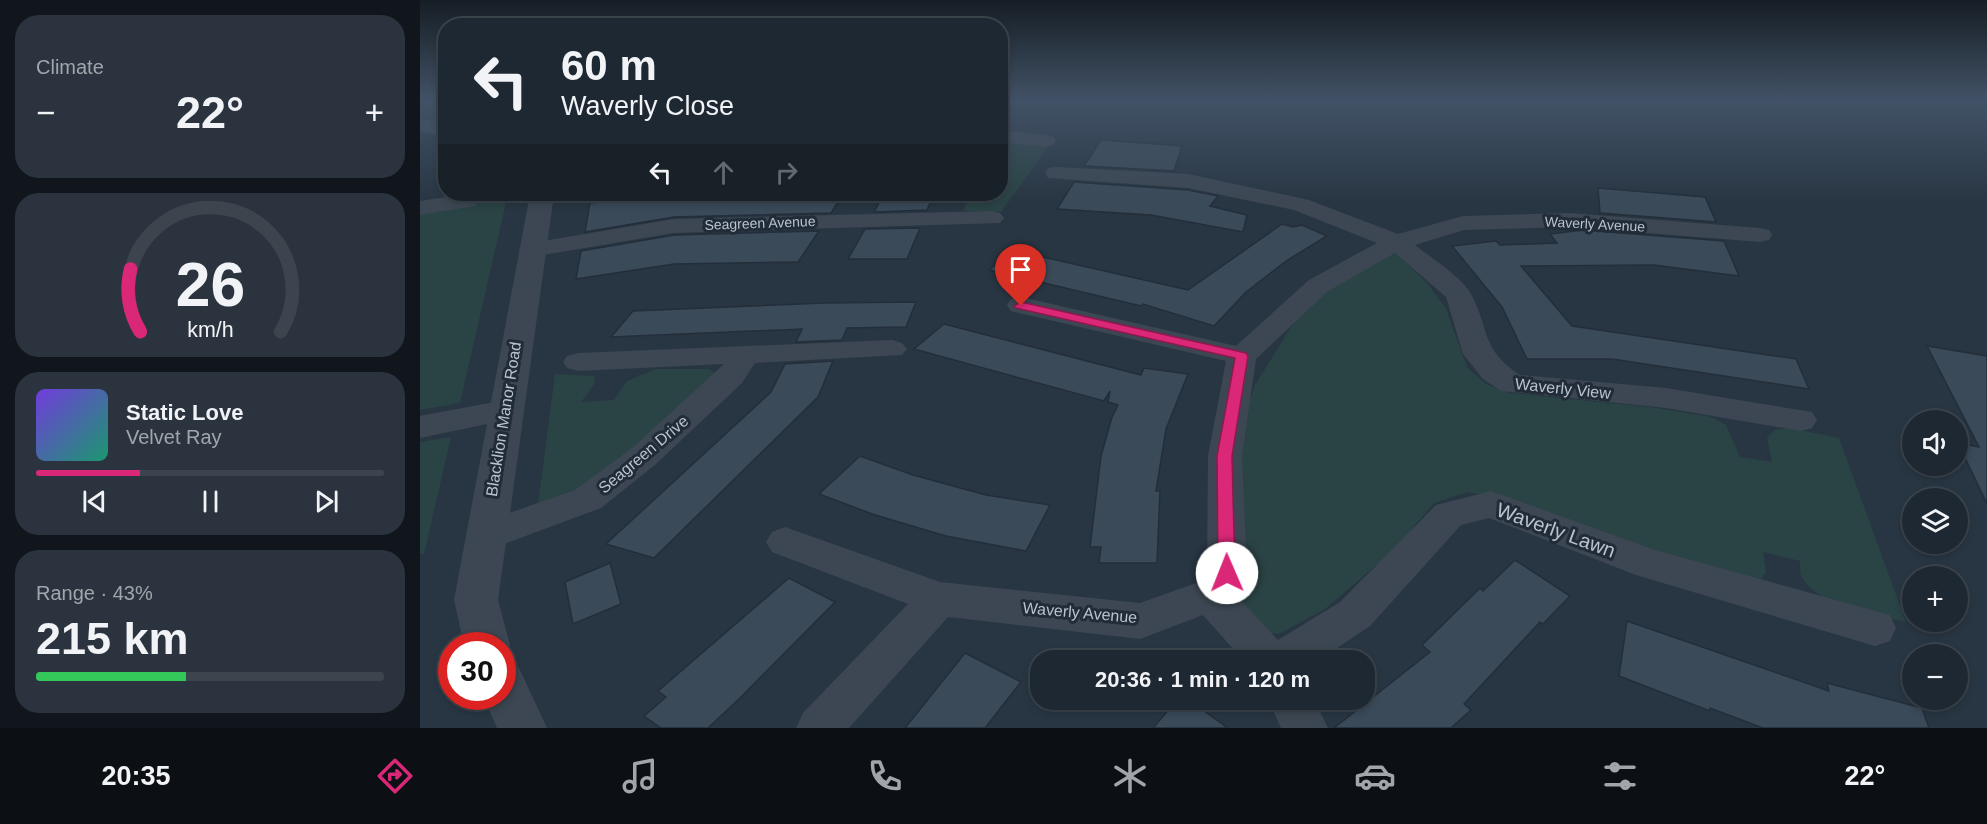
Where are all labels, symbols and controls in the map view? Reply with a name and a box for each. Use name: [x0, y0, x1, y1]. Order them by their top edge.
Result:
icon: left: [462, 42, 540, 120]
text: 60 m: [561, 42, 657, 89]
text: Climate: [36, 56, 104, 78]
text: 22°: [176, 87, 244, 138]
text: Waverly Close: [561, 91, 734, 121]
text: −: [36, 94, 55, 131]
text: +: [365, 94, 384, 131]
icon: left: [644, 156, 677, 189]
icon: ahead: [707, 156, 740, 189]
icon: right: [770, 156, 803, 189]
street label: Seagreen Avenue: [704, 213, 816, 233]
street label: Waverly Avenue: [1544, 213, 1646, 235]
pin: [995, 244, 1046, 306]
text: 26: [175, 250, 245, 319]
icon: arrive: [1004, 253, 1037, 286]
text: km/h: [187, 318, 233, 342]
street label: Blacklion Manor Road: [483, 340, 524, 498]
street label: Waverly View: [1514, 375, 1612, 402]
text: Static Love: [126, 400, 243, 425]
map controls: [1902, 410, 1968, 710]
button: sound: [1902, 410, 1968, 476]
street label: Seagreen Drive: [595, 412, 691, 497]
text: Velvet Ray: [126, 426, 222, 448]
icon: previous: [78, 485, 111, 518]
icon: pause: [194, 485, 227, 518]
icon: next: [310, 485, 343, 518]
button: layers: [1902, 488, 1968, 554]
street label: Waverly Lawn: [1494, 498, 1618, 562]
position arrow: [1195, 541, 1259, 605]
button: +: [1902, 566, 1968, 632]
text: Range · 43%: [36, 582, 153, 604]
street label: Waverly Avenue: [1022, 599, 1138, 626]
text: 215 km: [36, 613, 189, 664]
speed limit sign: 30: [438, 632, 516, 710]
button: −: [1902, 644, 1968, 710]
text: 20:36 · 1 min · 120 m: [1095, 667, 1310, 692]
icon: directions: [374, 755, 416, 797]
icon: music: [619, 755, 661, 797]
icon: phone: [864, 755, 906, 797]
icon: climate: [1109, 755, 1151, 797]
icon: car: [1354, 755, 1396, 797]
icon: filters: [1599, 755, 1641, 797]
text: 20:35: [102, 761, 171, 791]
text: 22°: [1845, 761, 1885, 791]

